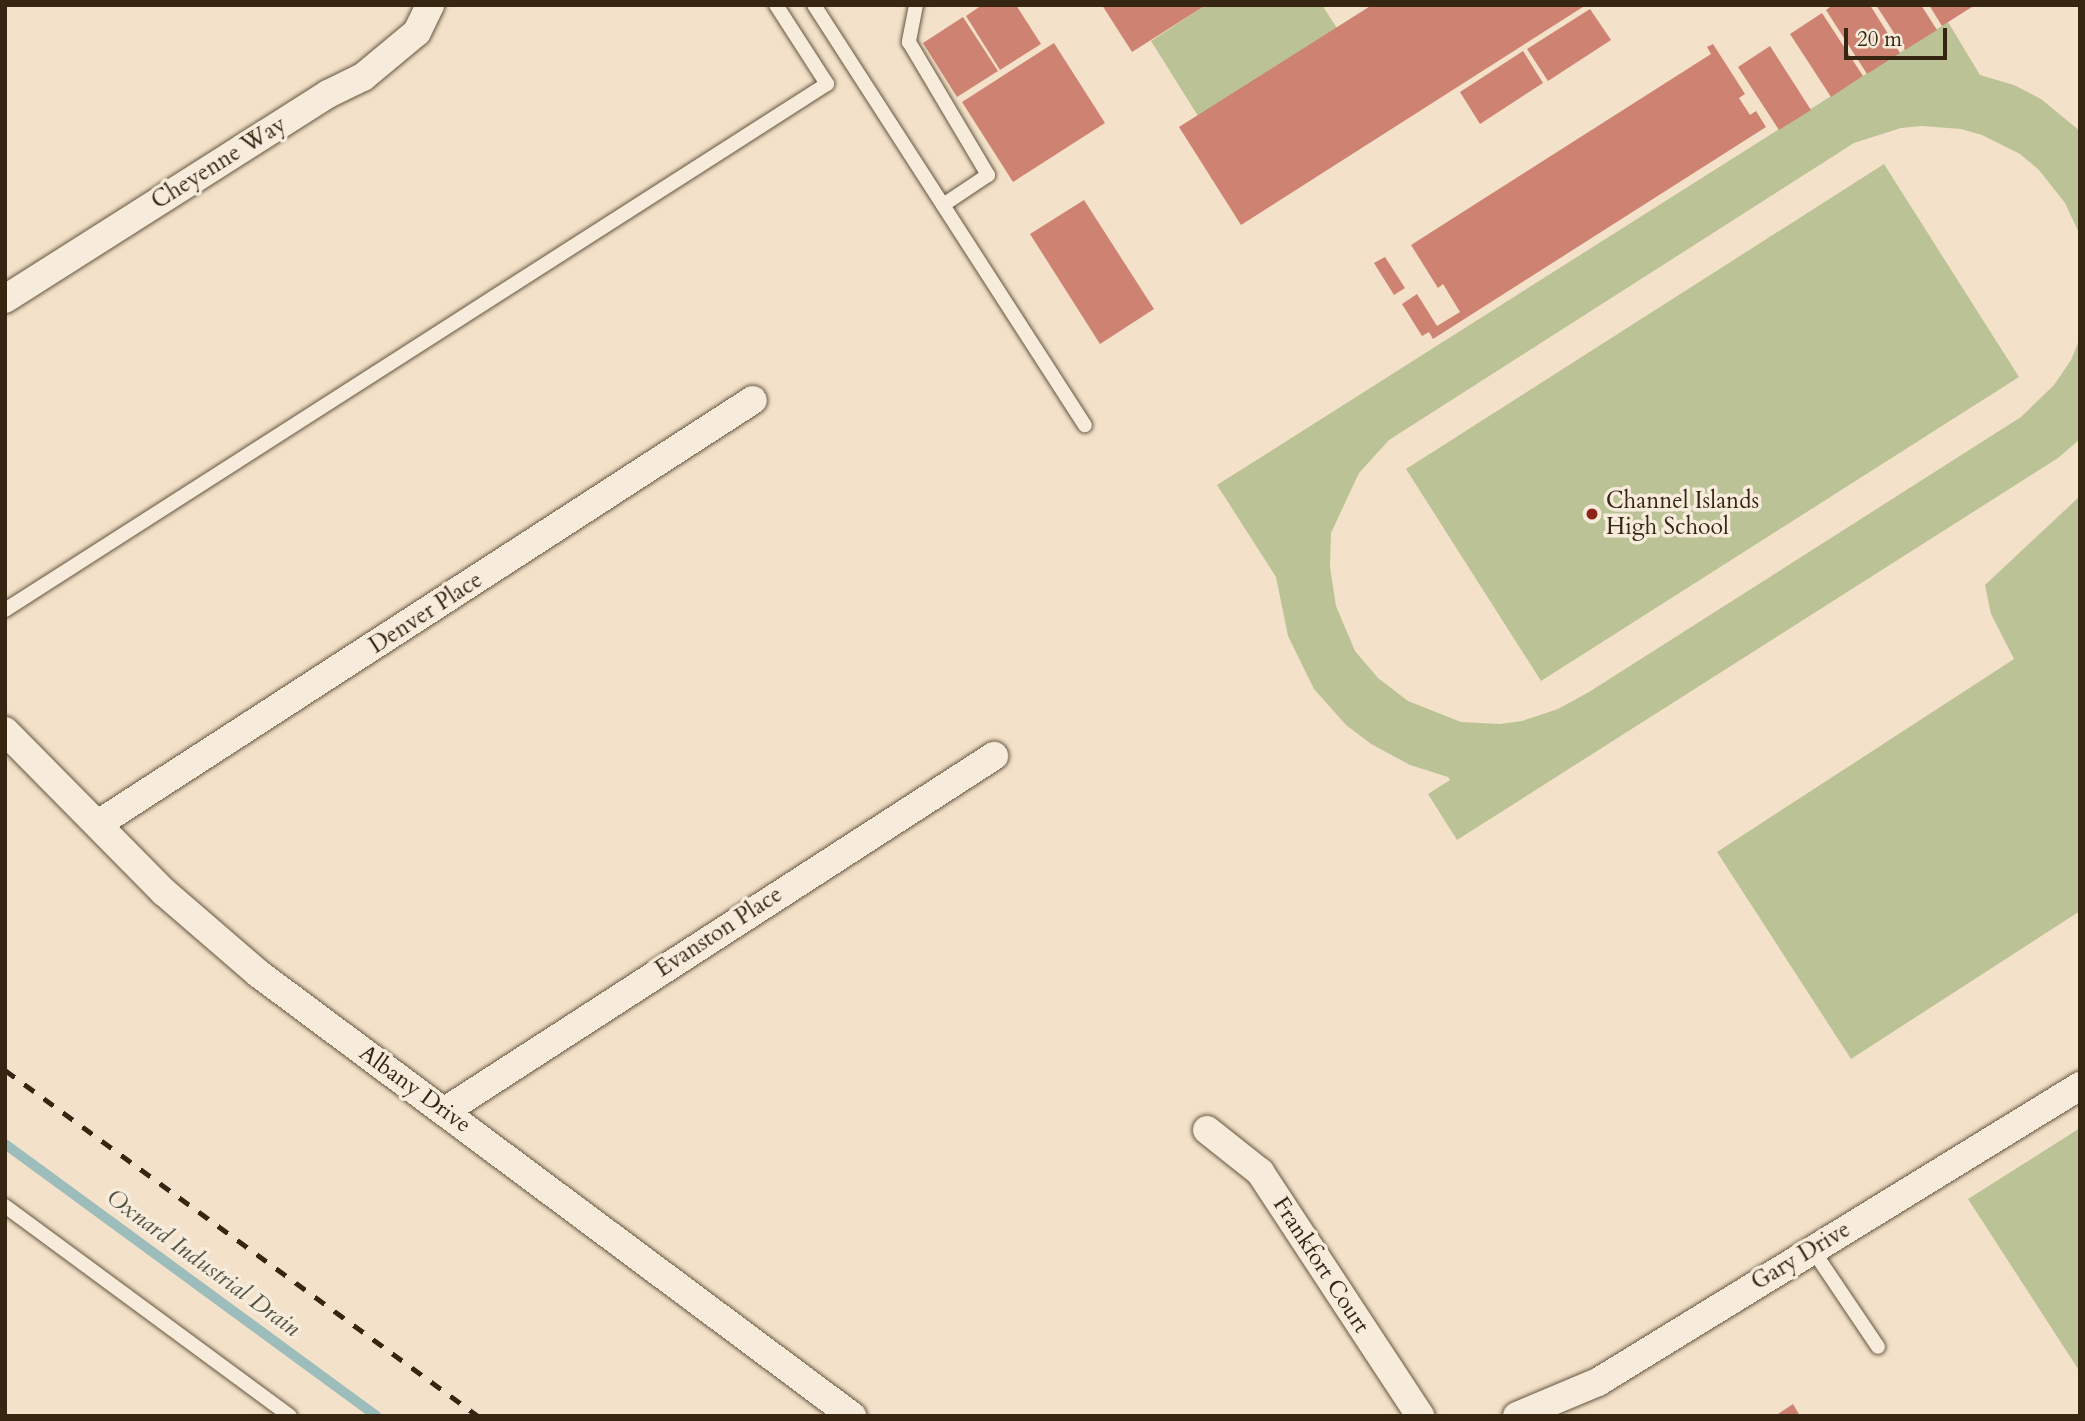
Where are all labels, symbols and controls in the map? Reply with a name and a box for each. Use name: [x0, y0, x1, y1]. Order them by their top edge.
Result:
scale bar: [1847, 14, 1950, 58]
text: 20 m: [1857, 25, 1902, 54]
street label: Cheyenne Way: [147, 111, 291, 215]
place label: Channel Islands High School: [1606, 487, 1759, 541]
marker: Channel Islands High School: [1584, 506, 1600, 522]
street label: Denver Place: [364, 566, 488, 660]
street label: Evanston Place: [650, 881, 788, 983]
street label: Albany Drive: [354, 1039, 476, 1139]
water label: Oxnard Industrial Drain: [101, 1183, 305, 1343]
street label: Frankfort Court: [1267, 1192, 1375, 1338]
street label: Gary Drive: [1747, 1216, 1855, 1296]

